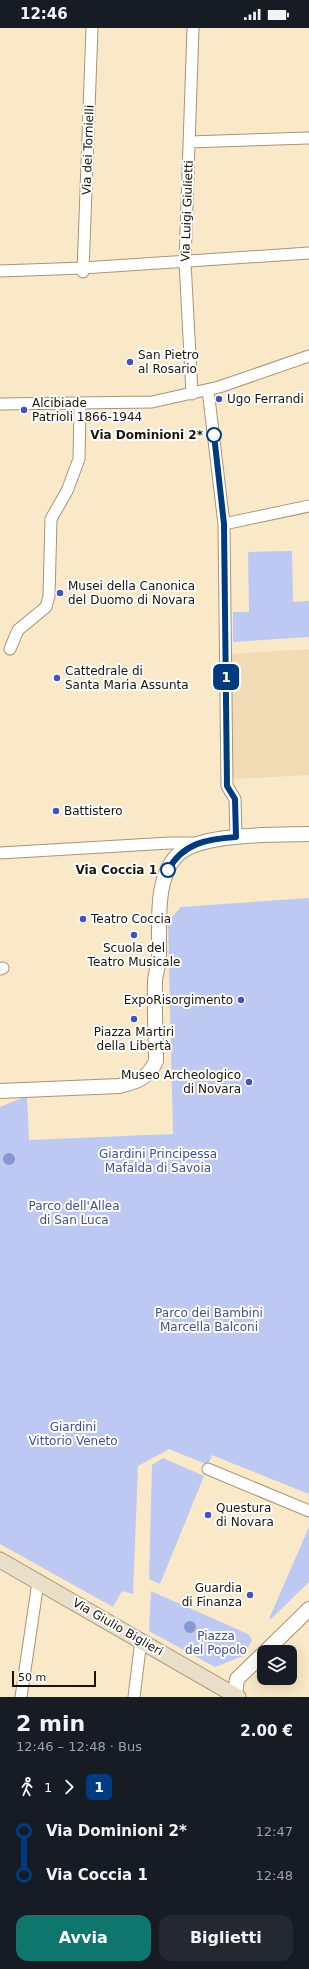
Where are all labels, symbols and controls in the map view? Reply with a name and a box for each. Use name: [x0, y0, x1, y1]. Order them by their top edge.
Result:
text: 12:46: [20, 5, 68, 23]
street label: Via dei Tornielli: [79, 105, 97, 195]
street label: Via Luigi Giulietti: [178, 160, 196, 262]
place label: San Pietro al Rosario: [138, 348, 199, 376]
marker: San Pietro al Rosario: [125, 357, 135, 367]
place label: Ugo Ferrandi: [227, 392, 304, 406]
marker: Ugo Ferrandi: [214, 394, 224, 404]
place label: Alcibiade Patrioli 1866-1944: [32, 396, 142, 424]
marker: Alcibiade Patrioli 1866-1944: [19, 405, 29, 415]
marker: Via Dominioni 2*: [206, 427, 222, 443]
place label: Via Dominioni 2*: [90, 428, 204, 442]
place label: Musei della Canonica del Duomo di Novara: [68, 579, 195, 607]
marker: Musei della Canonica del Duomo di Novara: [55, 588, 65, 598]
place label: Cattedrale di Santa Maria Assunta: [65, 664, 189, 692]
line badge: 1: [213, 664, 239, 690]
text: 1: [221, 669, 231, 685]
marker: Cattedrale di Santa Maria Assunta: [52, 673, 62, 683]
place label: Battistero: [64, 804, 123, 818]
marker: Battistero: [51, 806, 61, 816]
marker: Via Coccia 1: [160, 862, 176, 878]
place label: Via Coccia 1: [76, 863, 157, 877]
place label: Teatro Coccia: [90, 912, 171, 926]
marker: Teatro Coccia: [78, 914, 88, 924]
marker: Scuola del Teatro Musicale: [129, 930, 139, 940]
place label: Scuola del Teatro Musicale: [87, 941, 180, 969]
place label: ExpoRisorgimento: [124, 993, 233, 1007]
marker: ExpoRisorgimento: [236, 995, 246, 1005]
marker: Piazza Martiri della Libertà: [129, 1014, 139, 1024]
place label: Piazza Martiri della Libertà: [94, 1025, 174, 1053]
place label: Museo Archeologico di Novara: [121, 1068, 241, 1096]
marker: Museo Archeologico di Novara: [244, 1077, 254, 1087]
park label: Giardini Principessa Mafalda di Savoia: [99, 1147, 217, 1175]
park label: Parco dell'Allea di San Luca: [28, 1199, 120, 1227]
park label: Parco dei Bambini Marcella Balconi: [155, 1306, 263, 1334]
park label: Giardini Vittorio Veneto: [28, 1420, 118, 1448]
place label: Questura di Novara: [216, 1501, 274, 1529]
marker: Questura di Novara: [203, 1510, 213, 1520]
place label: Guardia di Finanza: [182, 1581, 242, 1609]
marker: Guardia di Finanza: [245, 1590, 255, 1600]
street label: Via Giulio Biglieri: [70, 1595, 166, 1659]
park label: Piazza del Popolo: [185, 1629, 247, 1657]
map controls: [257, 1645, 297, 1685]
button: layers: [257, 1645, 297, 1685]
scale bar: [12, 1669, 96, 1688]
text: 50 m: [18, 1671, 46, 1684]
text: 2 min: [16, 1711, 85, 1736]
text: 2.00 €: [240, 1722, 293, 1740]
text: 12:46 – 12:48 · Bus: [16, 1739, 142, 1754]
icon: walk: [16, 1776, 38, 1798]
icon: forward: [58, 1776, 80, 1798]
text: 1: [94, 1779, 104, 1795]
text: 1: [44, 1780, 52, 1795]
text: Via Dominioni 2*: [46, 1822, 187, 1840]
text: 12:47: [256, 1824, 293, 1839]
text: Via Coccia 1: [46, 1866, 148, 1884]
text: 12:48: [256, 1868, 293, 1883]
button: Avvia: [16, 1915, 151, 1961]
button: Biglietti: [159, 1915, 293, 1961]

